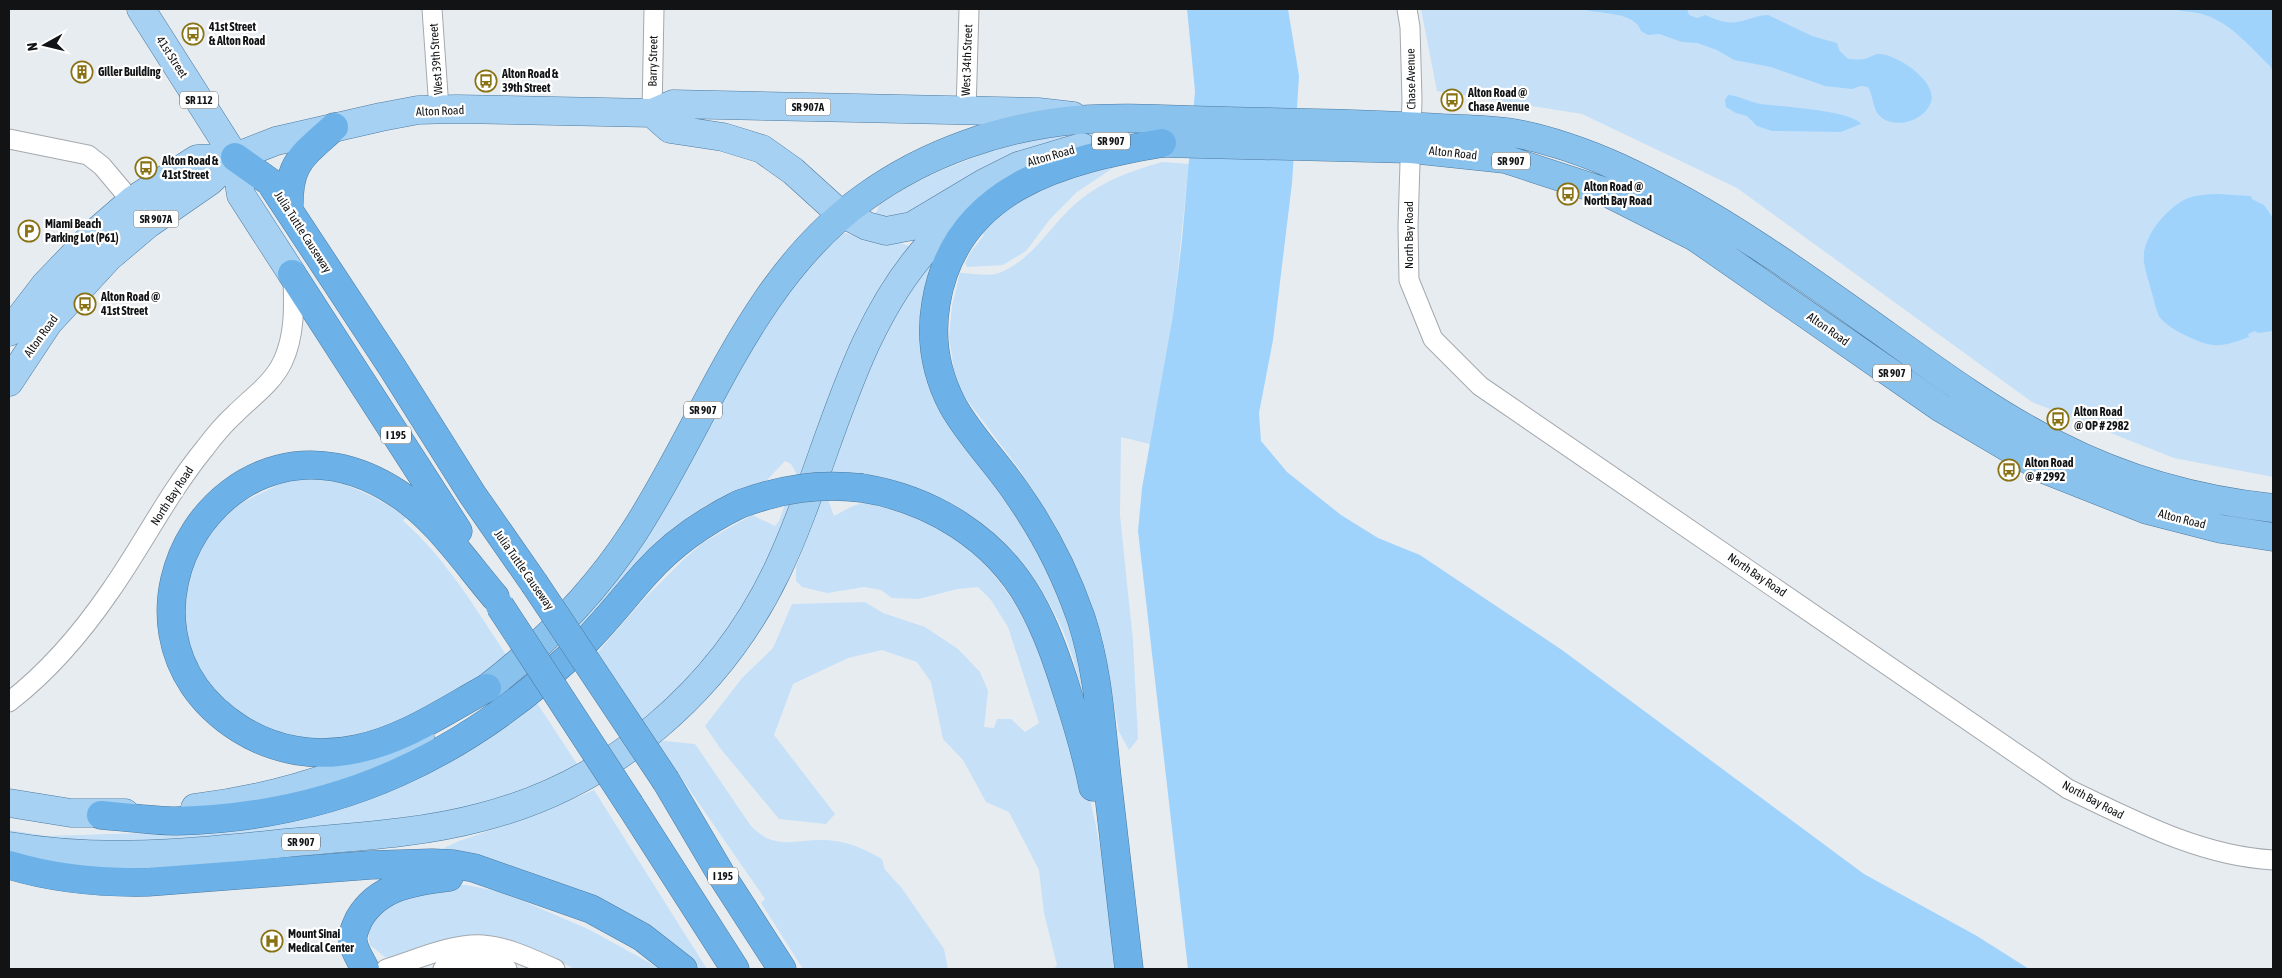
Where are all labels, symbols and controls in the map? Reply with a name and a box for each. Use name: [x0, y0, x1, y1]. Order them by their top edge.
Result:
north arrow: [20, 20, 70, 70]
place label: 41st Street & Alton Road: [208, 20, 266, 48]
bus stop icon: 41st Street & Alton Road: [181, 22, 205, 46]
street label: West 39th Street: [426, 22, 445, 95]
street label: West 34th Street: [959, 23, 975, 96]
street label: 41st Street: [153, 33, 191, 81]
street label: Barry Street: [646, 35, 660, 87]
text: N: [24, 42, 41, 52]
street label: Chase Avenue: [1403, 48, 1419, 110]
building icon: Giller Building: [70, 60, 94, 84]
place label: Giller Building: [98, 65, 162, 79]
place label: Alton Road & 39th Street: [501, 67, 559, 95]
bus stop icon: Alton Road & 39th Street: [474, 69, 498, 93]
place label: Alton Road @ Chase Avenue: [1467, 86, 1530, 114]
bus stop icon: Alton Road @ Chase Avenue: [1440, 88, 1464, 112]
road number: SR 112: [180, 92, 218, 108]
road number: SR 907A: [786, 98, 830, 115]
street label: Alton Road: [416, 103, 464, 119]
road number: SR 907: [1092, 132, 1130, 150]
street label: Alton Road: [1026, 143, 1076, 169]
street label: Alton Road: [1428, 144, 1478, 162]
road number: SR 907: [1492, 153, 1530, 170]
place label: Alton Road & 41st Street: [161, 154, 219, 182]
bus stop icon: Alton Road & 41st Street: [134, 156, 158, 180]
place label: Alton Road @ North Bay Road: [1583, 180, 1652, 208]
bus stop icon: Alton Road @ North Bay Road: [1556, 182, 1580, 206]
street label: Julia Tuttle Causeway: [271, 189, 335, 275]
street label: North Bay Road: [1402, 201, 1416, 269]
road number: SR 907A: [134, 210, 178, 228]
place label: Miami Beach Parking Lot (P61): [45, 217, 119, 245]
parking icon: Miami Beach Parking Lot (P61): [17, 219, 41, 243]
place label: Alton Road @ 41st Street: [100, 290, 160, 318]
bus stop icon: Alton Road @ 41st Street: [73, 292, 97, 316]
street label: Alton Road: [1804, 309, 1852, 349]
street label: Alton Road: [21, 312, 61, 360]
road number: SR 907: [1873, 364, 1911, 382]
road number: SR 907: [684, 402, 722, 418]
place label: Alton Road @ OP # 2982: [2073, 405, 2129, 433]
bus stop icon: Alton Road @ OP # 2982: [2046, 407, 2070, 431]
road number: I 195: [381, 426, 411, 444]
place label: Alton Road @ # 2992: [2024, 456, 2074, 484]
bus stop icon: Alton Road @ # 2992: [1997, 458, 2021, 482]
street label: North Bay Road: [148, 464, 196, 528]
street label: Alton Road: [2157, 506, 2207, 532]
street label: Julia Tuttle Causeway: [491, 527, 557, 613]
street label: North Bay Road: [1725, 550, 1789, 600]
street label: North Bay Road: [2060, 778, 2126, 822]
road number: SR 907: [282, 834, 320, 850]
road number: I 195: [708, 868, 738, 884]
place label: Mount Sinai Medical Center: [288, 927, 354, 955]
hospital icon: Mount Sinai Medical Center: [260, 929, 284, 953]

